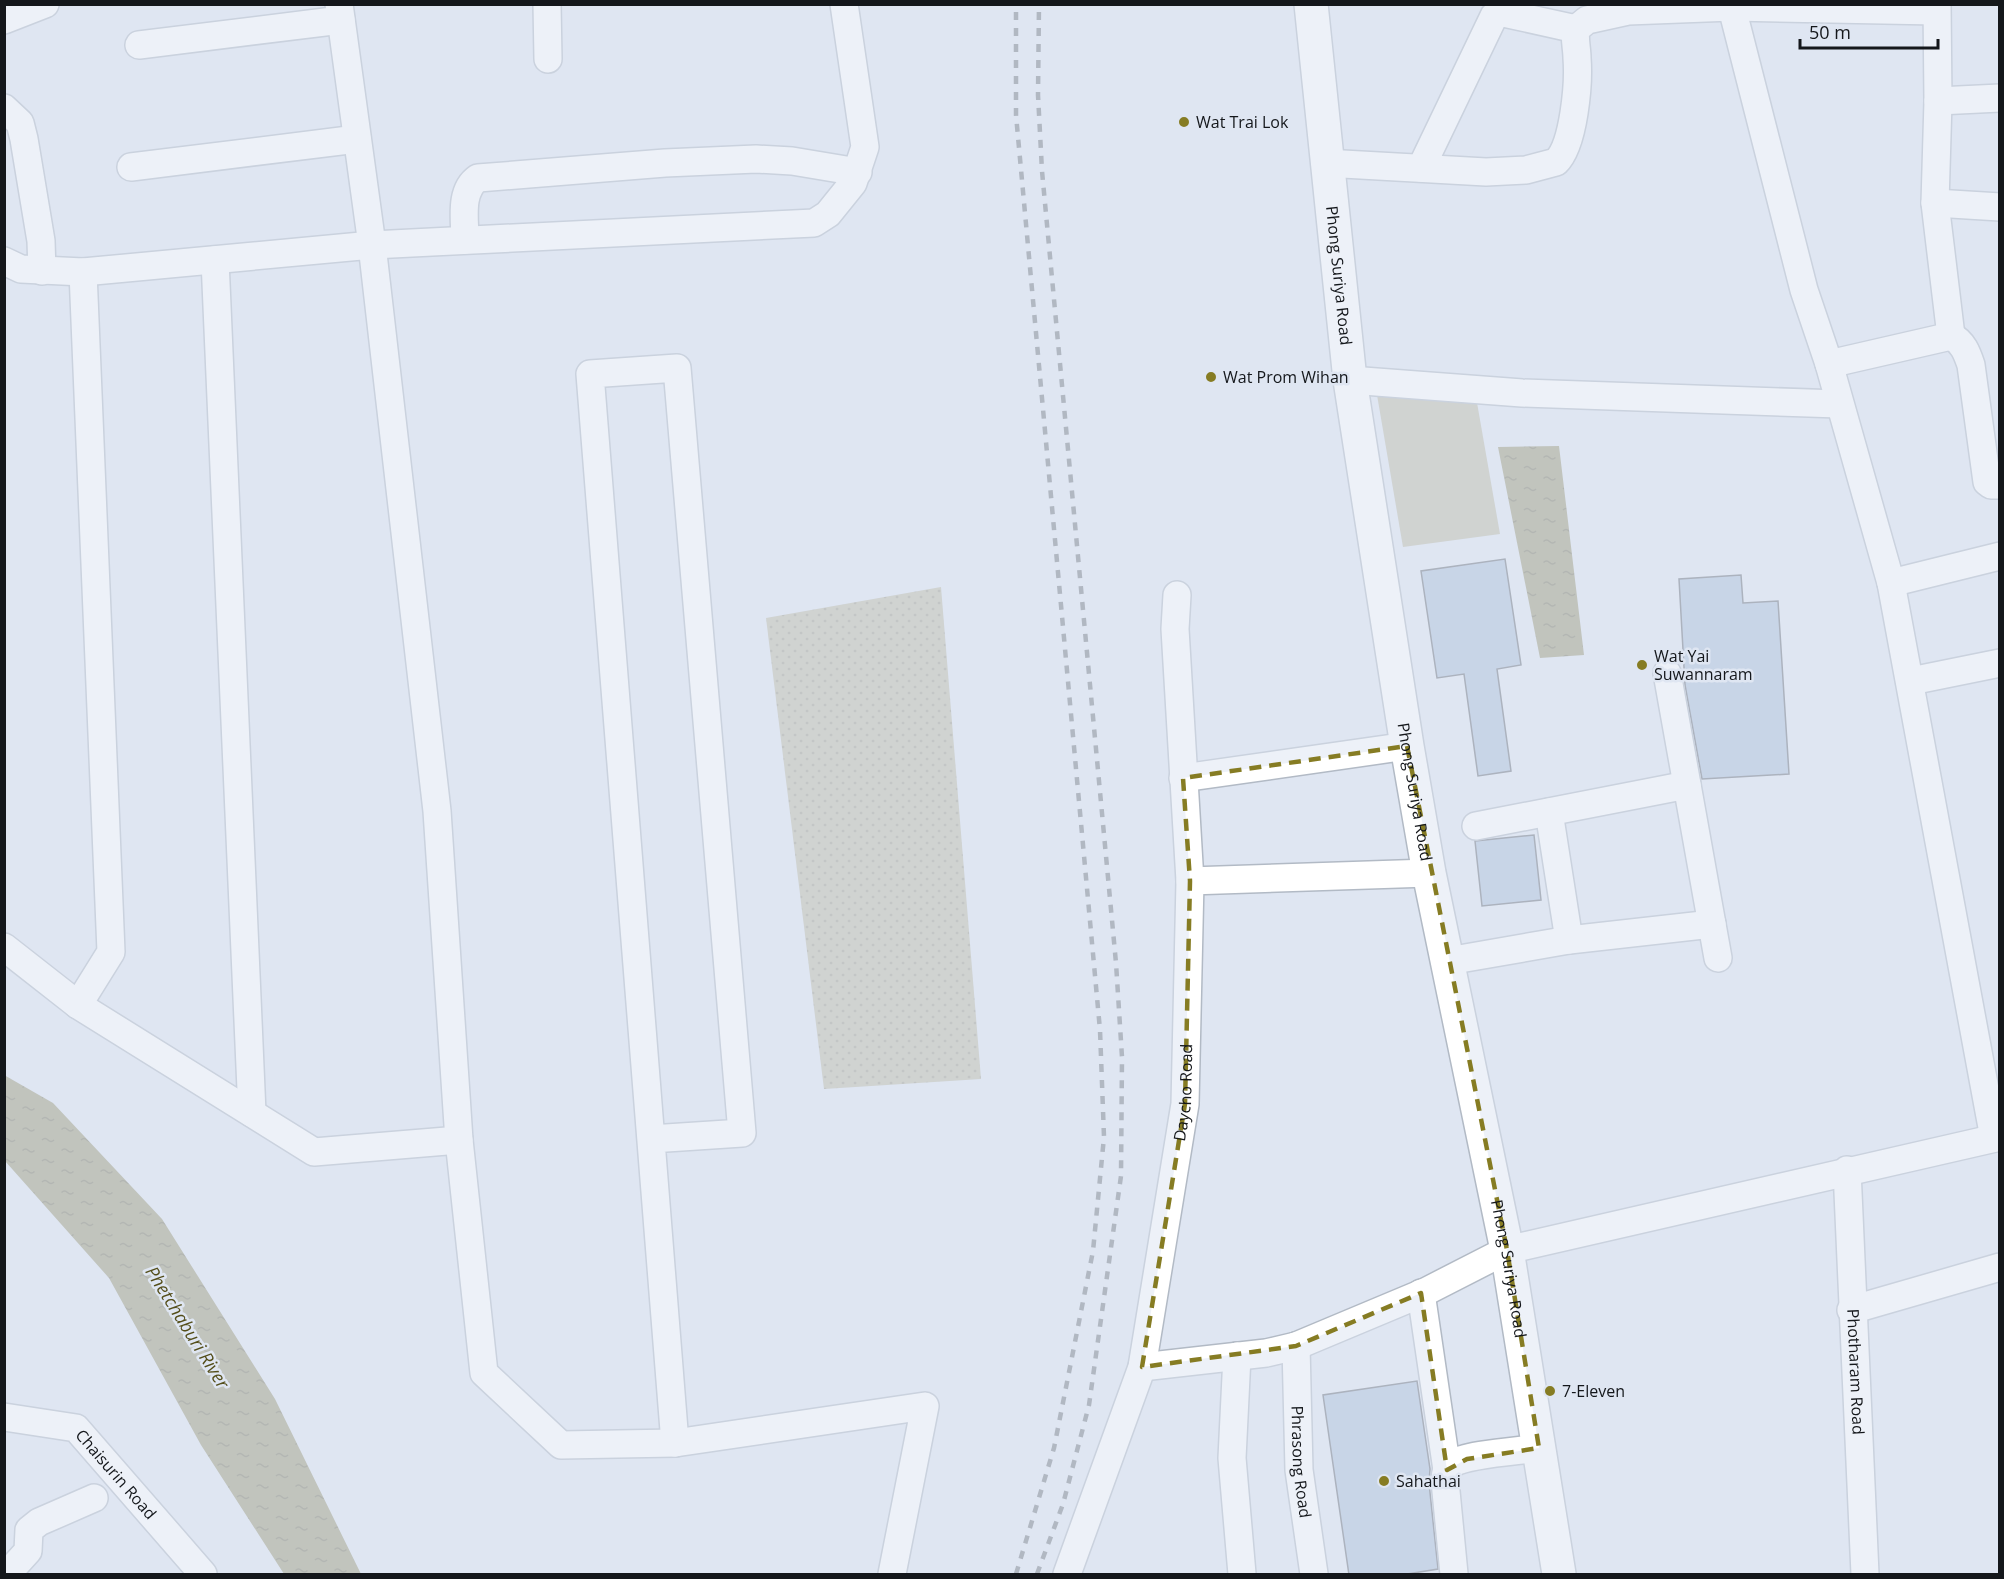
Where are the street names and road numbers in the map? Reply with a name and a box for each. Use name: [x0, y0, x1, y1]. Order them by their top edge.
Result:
street label: Phong Suriya Road: [1321, 205, 1357, 346]
street label: Phong Suriya Road: [1393, 721, 1438, 863]
street label: Daycho Road: [1168, 1043, 1197, 1143]
street label: Phong Suriya Road: [1486, 1197, 1532, 1339]
street label: Photharam Road: [1842, 1308, 1870, 1435]
street label: Phrasong Road: [1286, 1405, 1317, 1520]
street label: Chaisurin Road: [71, 1424, 162, 1524]

